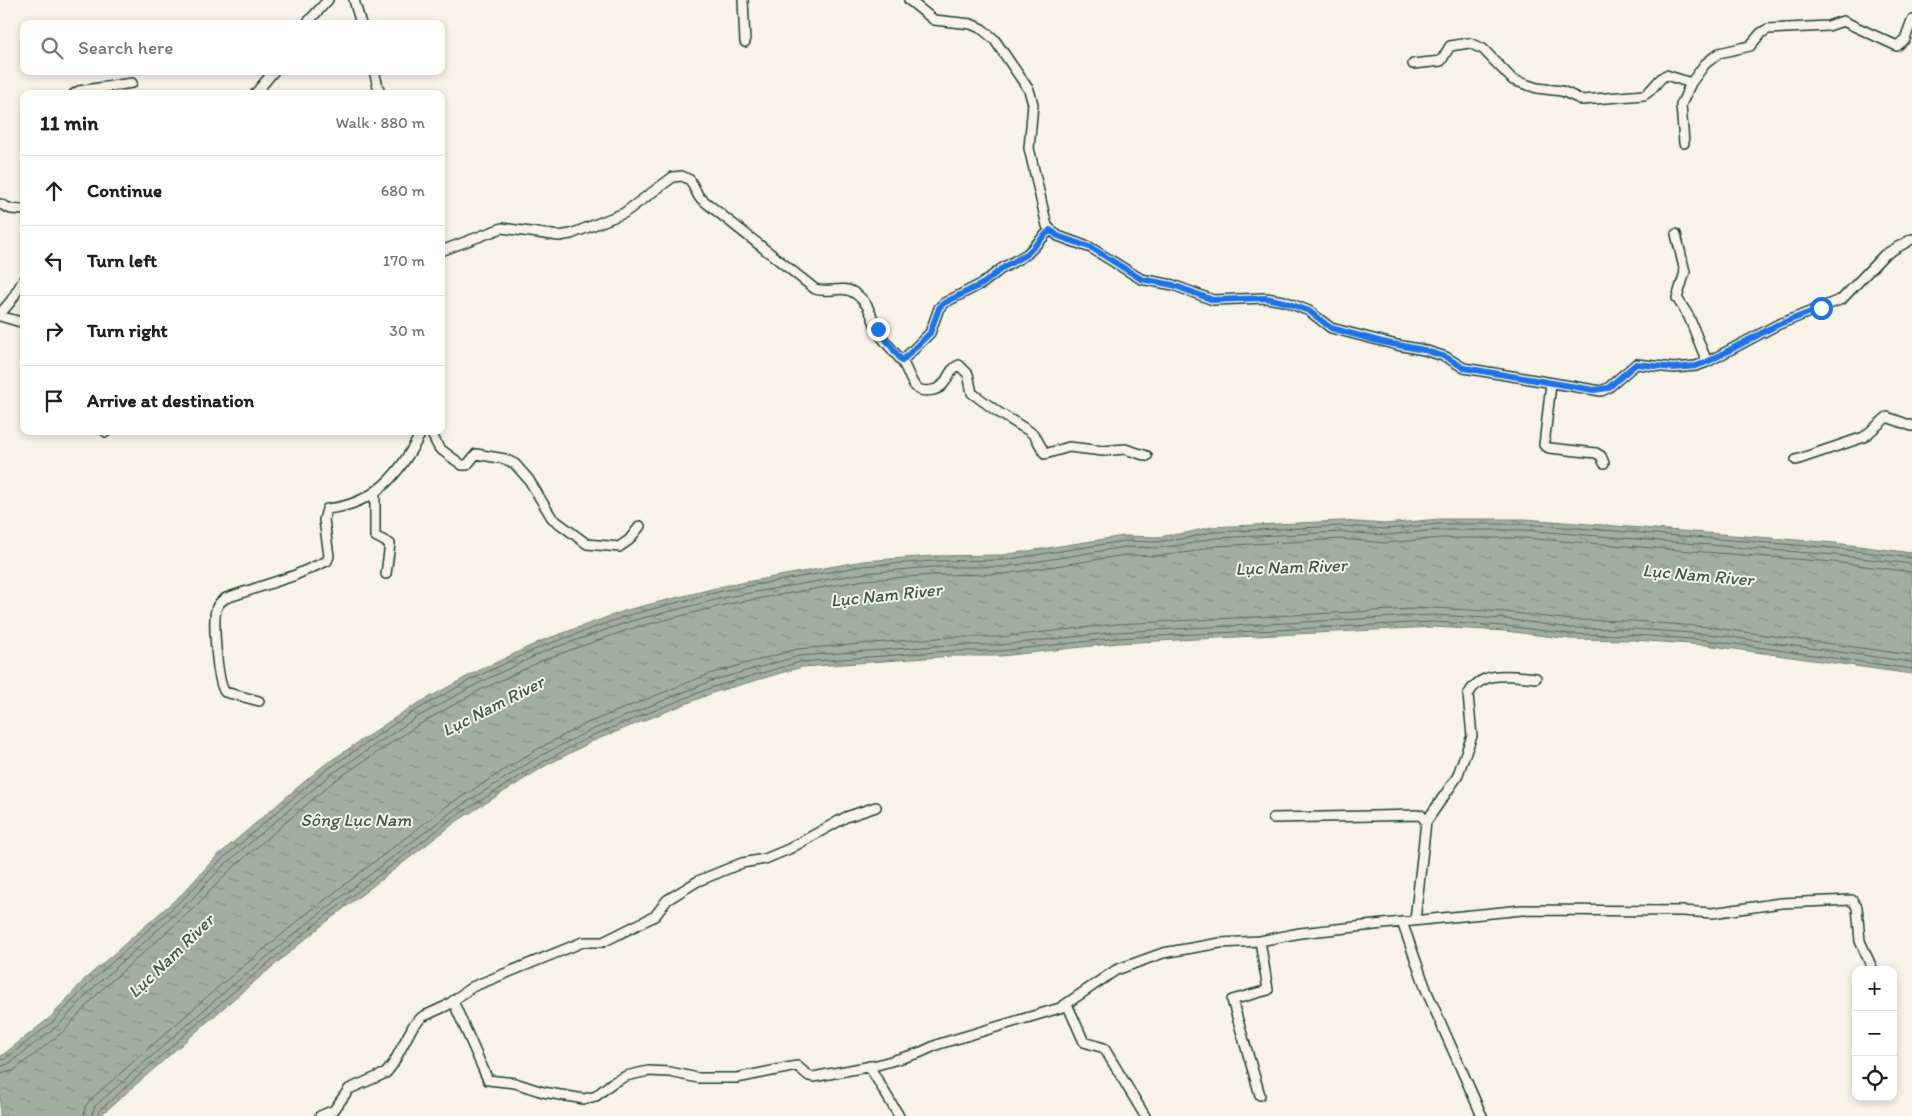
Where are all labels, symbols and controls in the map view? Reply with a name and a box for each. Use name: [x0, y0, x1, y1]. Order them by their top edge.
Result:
search box: [20, 20, 445, 75]
icon: search: [38, 34, 66, 62]
text: Search here: [78, 36, 173, 59]
text: 11 min: [40, 110, 98, 135]
text: Walk · 880 m: [335, 113, 425, 132]
icon: ahead: [40, 177, 68, 205]
text: Continue: [87, 179, 162, 202]
text: 680 m: [381, 181, 425, 200]
icon: left: [40, 247, 68, 275]
text: Turn left: [87, 249, 157, 272]
text: 170 m: [383, 251, 425, 270]
route start: [1810, 297, 1833, 320]
icon: right: [40, 317, 68, 345]
route end: [867, 318, 890, 341]
text: Turn right: [87, 319, 168, 342]
text: 30 m: [389, 321, 425, 340]
icon: arrive: [40, 387, 68, 415]
text: Arrive at destination: [87, 389, 254, 412]
water label: Lục Nam River: [1235, 554, 1349, 580]
water label: Lục Nam River: [1642, 559, 1756, 591]
water label: Lục Nam River: [829, 578, 944, 612]
water label: Lục Nam River: [438, 670, 549, 741]
water label: Sông Lục Nam: [301, 809, 412, 831]
water label: Lục Nam River: [123, 908, 220, 1003]
map controls: [1852, 966, 1897, 1101]
button: +: [1852, 966, 1897, 1011]
button: −: [1852, 1011, 1897, 1056]
button: locate: [1852, 1056, 1897, 1101]

